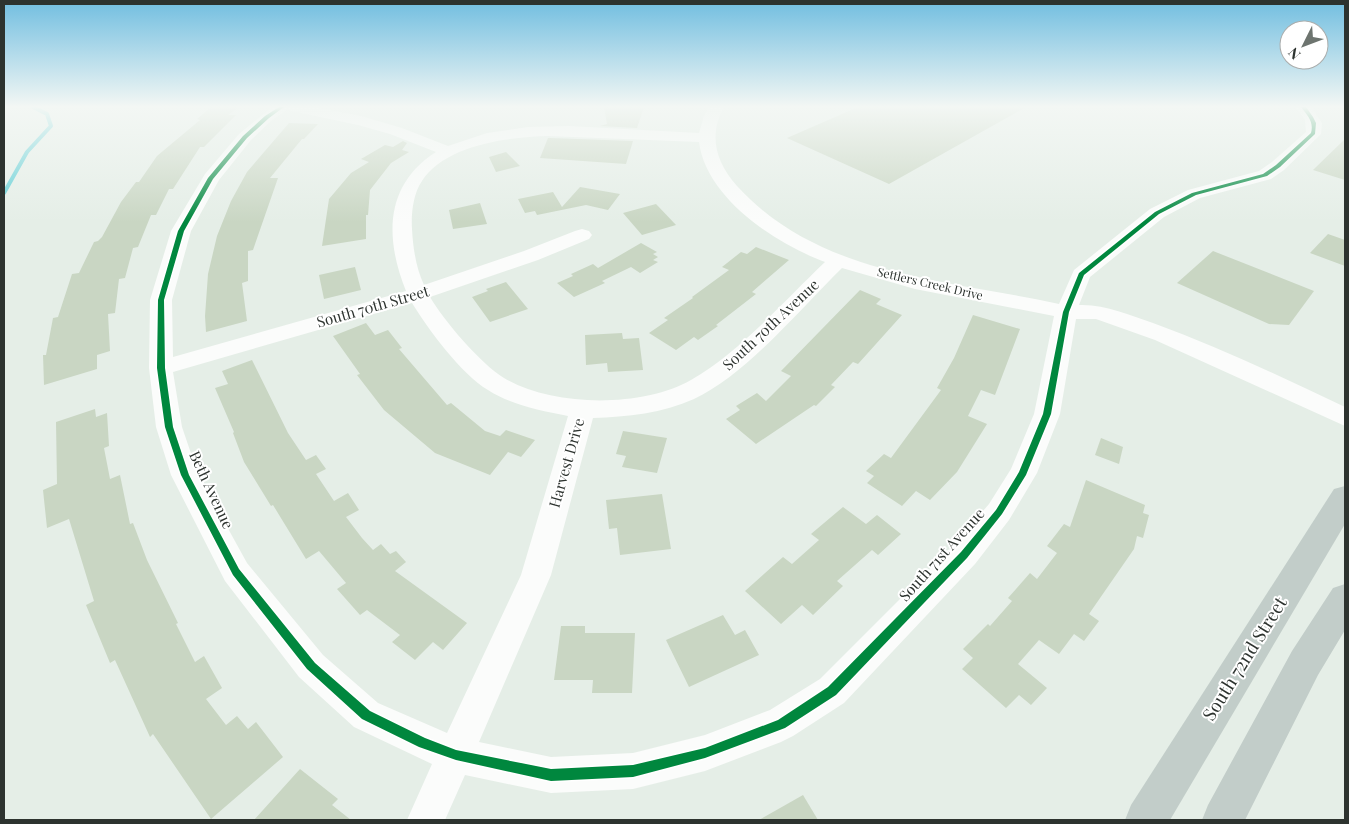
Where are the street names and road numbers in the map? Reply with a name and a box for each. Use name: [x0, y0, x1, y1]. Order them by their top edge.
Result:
street label: Settlers Creek Drive: [876, 263, 985, 303]
street label: South 70th Avenue: [718, 274, 823, 374]
street label: South 70th Street: [314, 280, 432, 332]
street label: Harvest Drive: [544, 416, 588, 510]
street label: Beth Avenue: [185, 447, 239, 532]
street label: South 71st Avenue: [894, 503, 989, 605]
street label: South 72nd Street: [1197, 592, 1292, 725]

